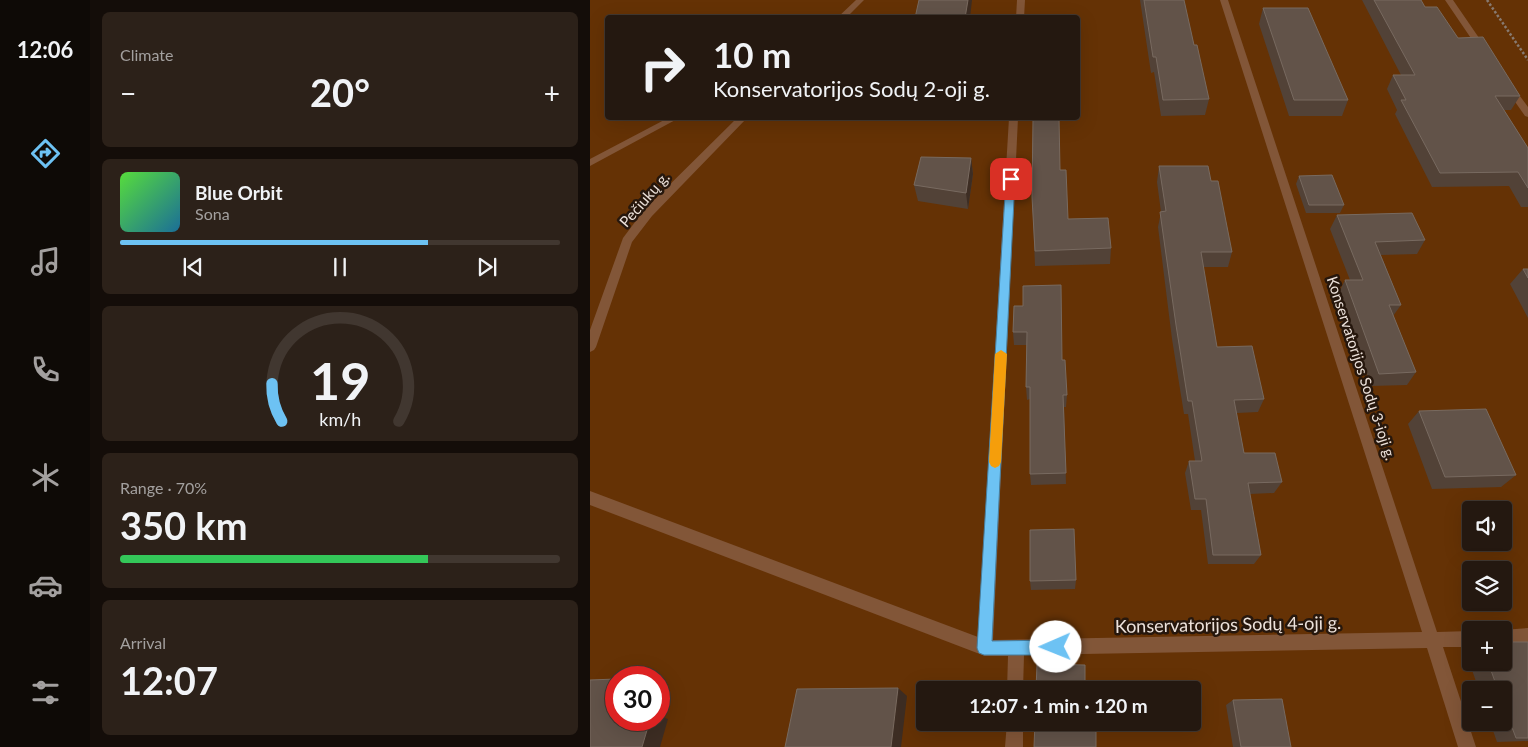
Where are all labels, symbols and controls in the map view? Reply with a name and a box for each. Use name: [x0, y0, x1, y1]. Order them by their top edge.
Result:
text: 10 m: [713, 33, 791, 75]
icon: right: [630, 35, 695, 100]
text: 12:06: [17, 36, 73, 63]
text: Climate: [120, 45, 173, 64]
text: 20°: [310, 69, 370, 115]
text: Konservatorijos Sodų 2-oji g.: [713, 75, 990, 102]
text: −: [120, 76, 136, 110]
text: +: [544, 76, 560, 110]
icon: directions: [28, 136, 63, 171]
pin: [990, 158, 1032, 200]
icon: arrive: [997, 165, 1025, 193]
street label: Pečiukų g.: [615, 168, 673, 230]
text: Blue Orbit: [195, 181, 283, 204]
text: Sona: [195, 204, 230, 223]
icon: music: [28, 244, 63, 279]
icon: previous: [179, 253, 207, 281]
icon: pause: [326, 253, 354, 281]
icon: next: [473, 253, 501, 281]
street label: Konservatorijos Sodų 3-ioji g.: [1324, 274, 1400, 462]
text: 19: [310, 349, 370, 411]
icon: phone: [28, 352, 63, 387]
text: km/h: [319, 408, 361, 430]
icon: climate: [28, 460, 63, 495]
text: Range · 70%: [120, 478, 207, 497]
map controls: [1462, 501, 1512, 731]
button: sound: [1462, 501, 1512, 551]
text: 350 km: [120, 502, 248, 548]
button: layers: [1462, 561, 1512, 611]
icon: car: [28, 568, 63, 603]
street label: Konservatorijos Sodų 4-oji g.: [1115, 611, 1341, 637]
position arrow: [1029, 620, 1081, 672]
button: +: [1462, 621, 1512, 671]
text: Arrival: [120, 633, 166, 652]
text: 12:07: [120, 657, 218, 703]
speed limit sign: 30: [605, 666, 670, 731]
icon: filters: [28, 675, 63, 710]
button: −: [1462, 681, 1512, 731]
text: 12:07 · 1 min · 120 m: [969, 694, 1148, 717]

